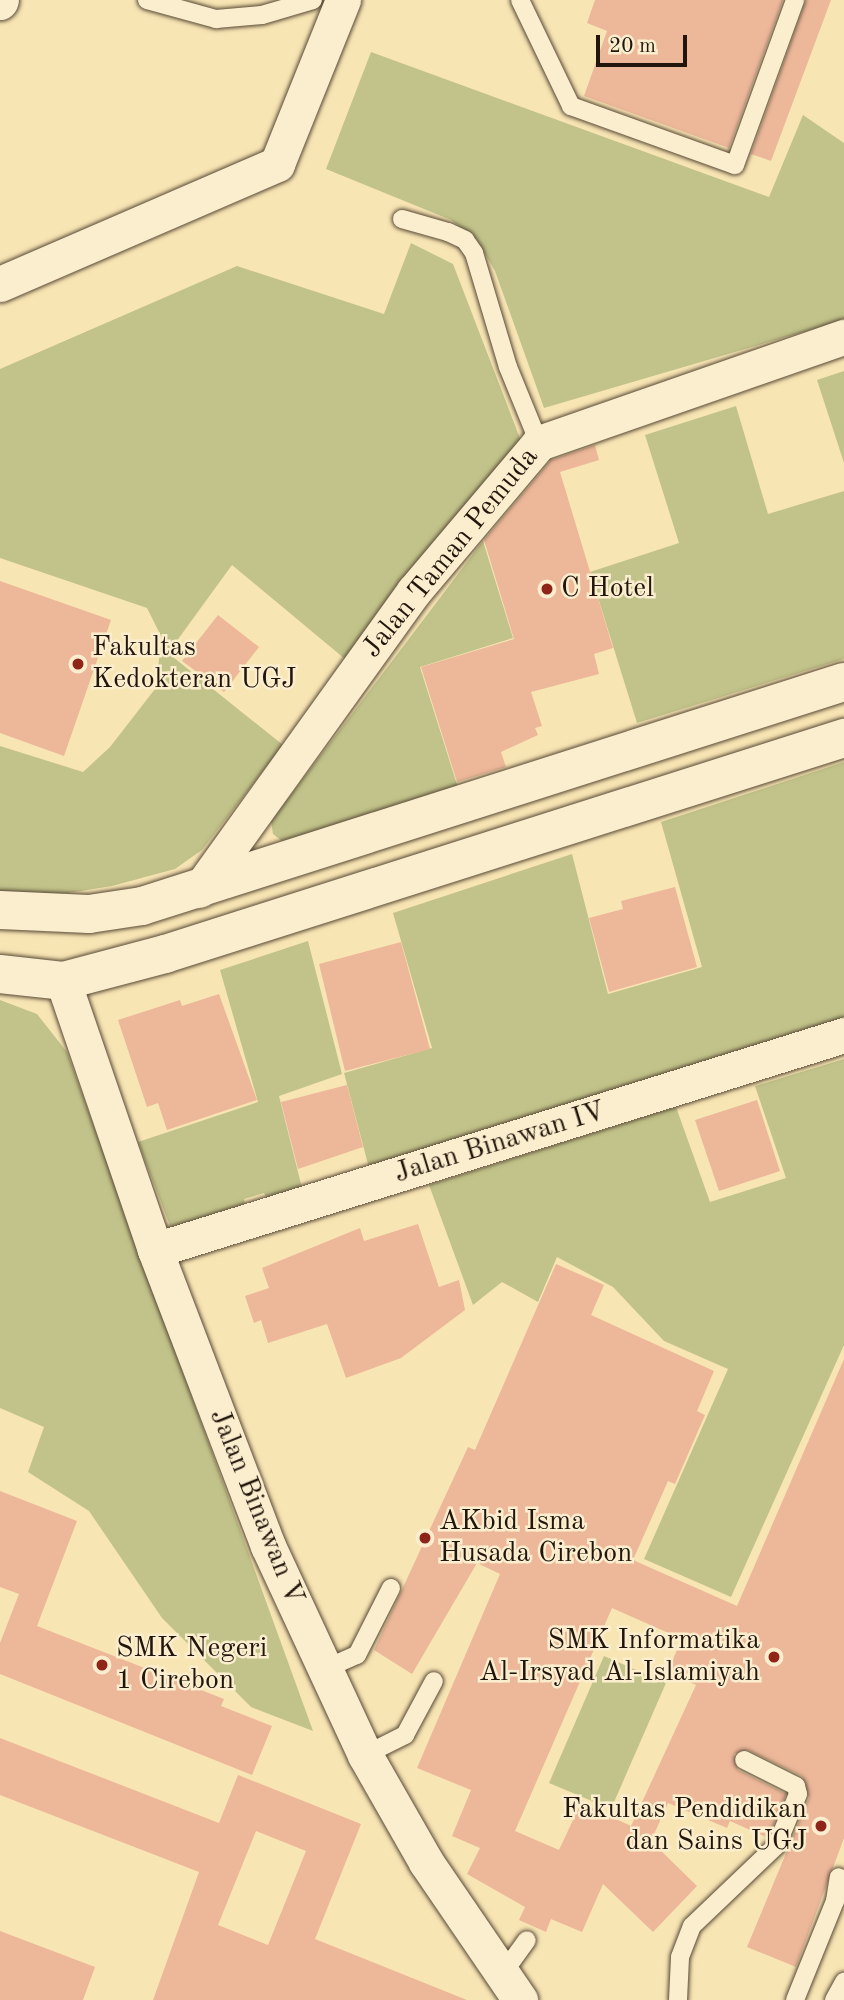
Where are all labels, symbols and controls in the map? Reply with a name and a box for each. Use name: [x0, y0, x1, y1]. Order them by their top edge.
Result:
scale bar: [599, 21, 690, 65]
text: 20 m: [609, 36, 656, 57]
street label: Jalan Taman Pemuda: [356, 441, 546, 665]
place label: C Hotel: [561, 572, 654, 606]
marker: C Hotel: [539, 581, 555, 597]
place label: Fakultas Kedokteran UGJ: [92, 631, 296, 697]
marker: Fakultas Kedokteran UGJ: [70, 656, 86, 672]
street label: Jalan Binawan IV: [390, 1095, 610, 1191]
street label: Jalan Binawan V: [202, 1404, 310, 1610]
place label: AKbid Isma Husada Cirebon: [439, 1505, 632, 1571]
marker: AKbid Isma Husada Cirebon: [417, 1530, 433, 1546]
place label: SMK Informatika Al-Irsyad Al-Islamiyah: [479, 1624, 760, 1690]
place label: SMK Negeri 1 Cirebon: [116, 1632, 267, 1698]
marker: SMK Informatika Al-Irsyad Al-Islamiyah: [766, 1649, 782, 1665]
marker: SMK Negeri 1 Cirebon: [94, 1657, 110, 1673]
place label: Fakultas Pendidikan dan Sains UGJ: [562, 1793, 807, 1859]
marker: Fakultas Pendidikan dan Sains UGJ: [813, 1818, 829, 1834]

